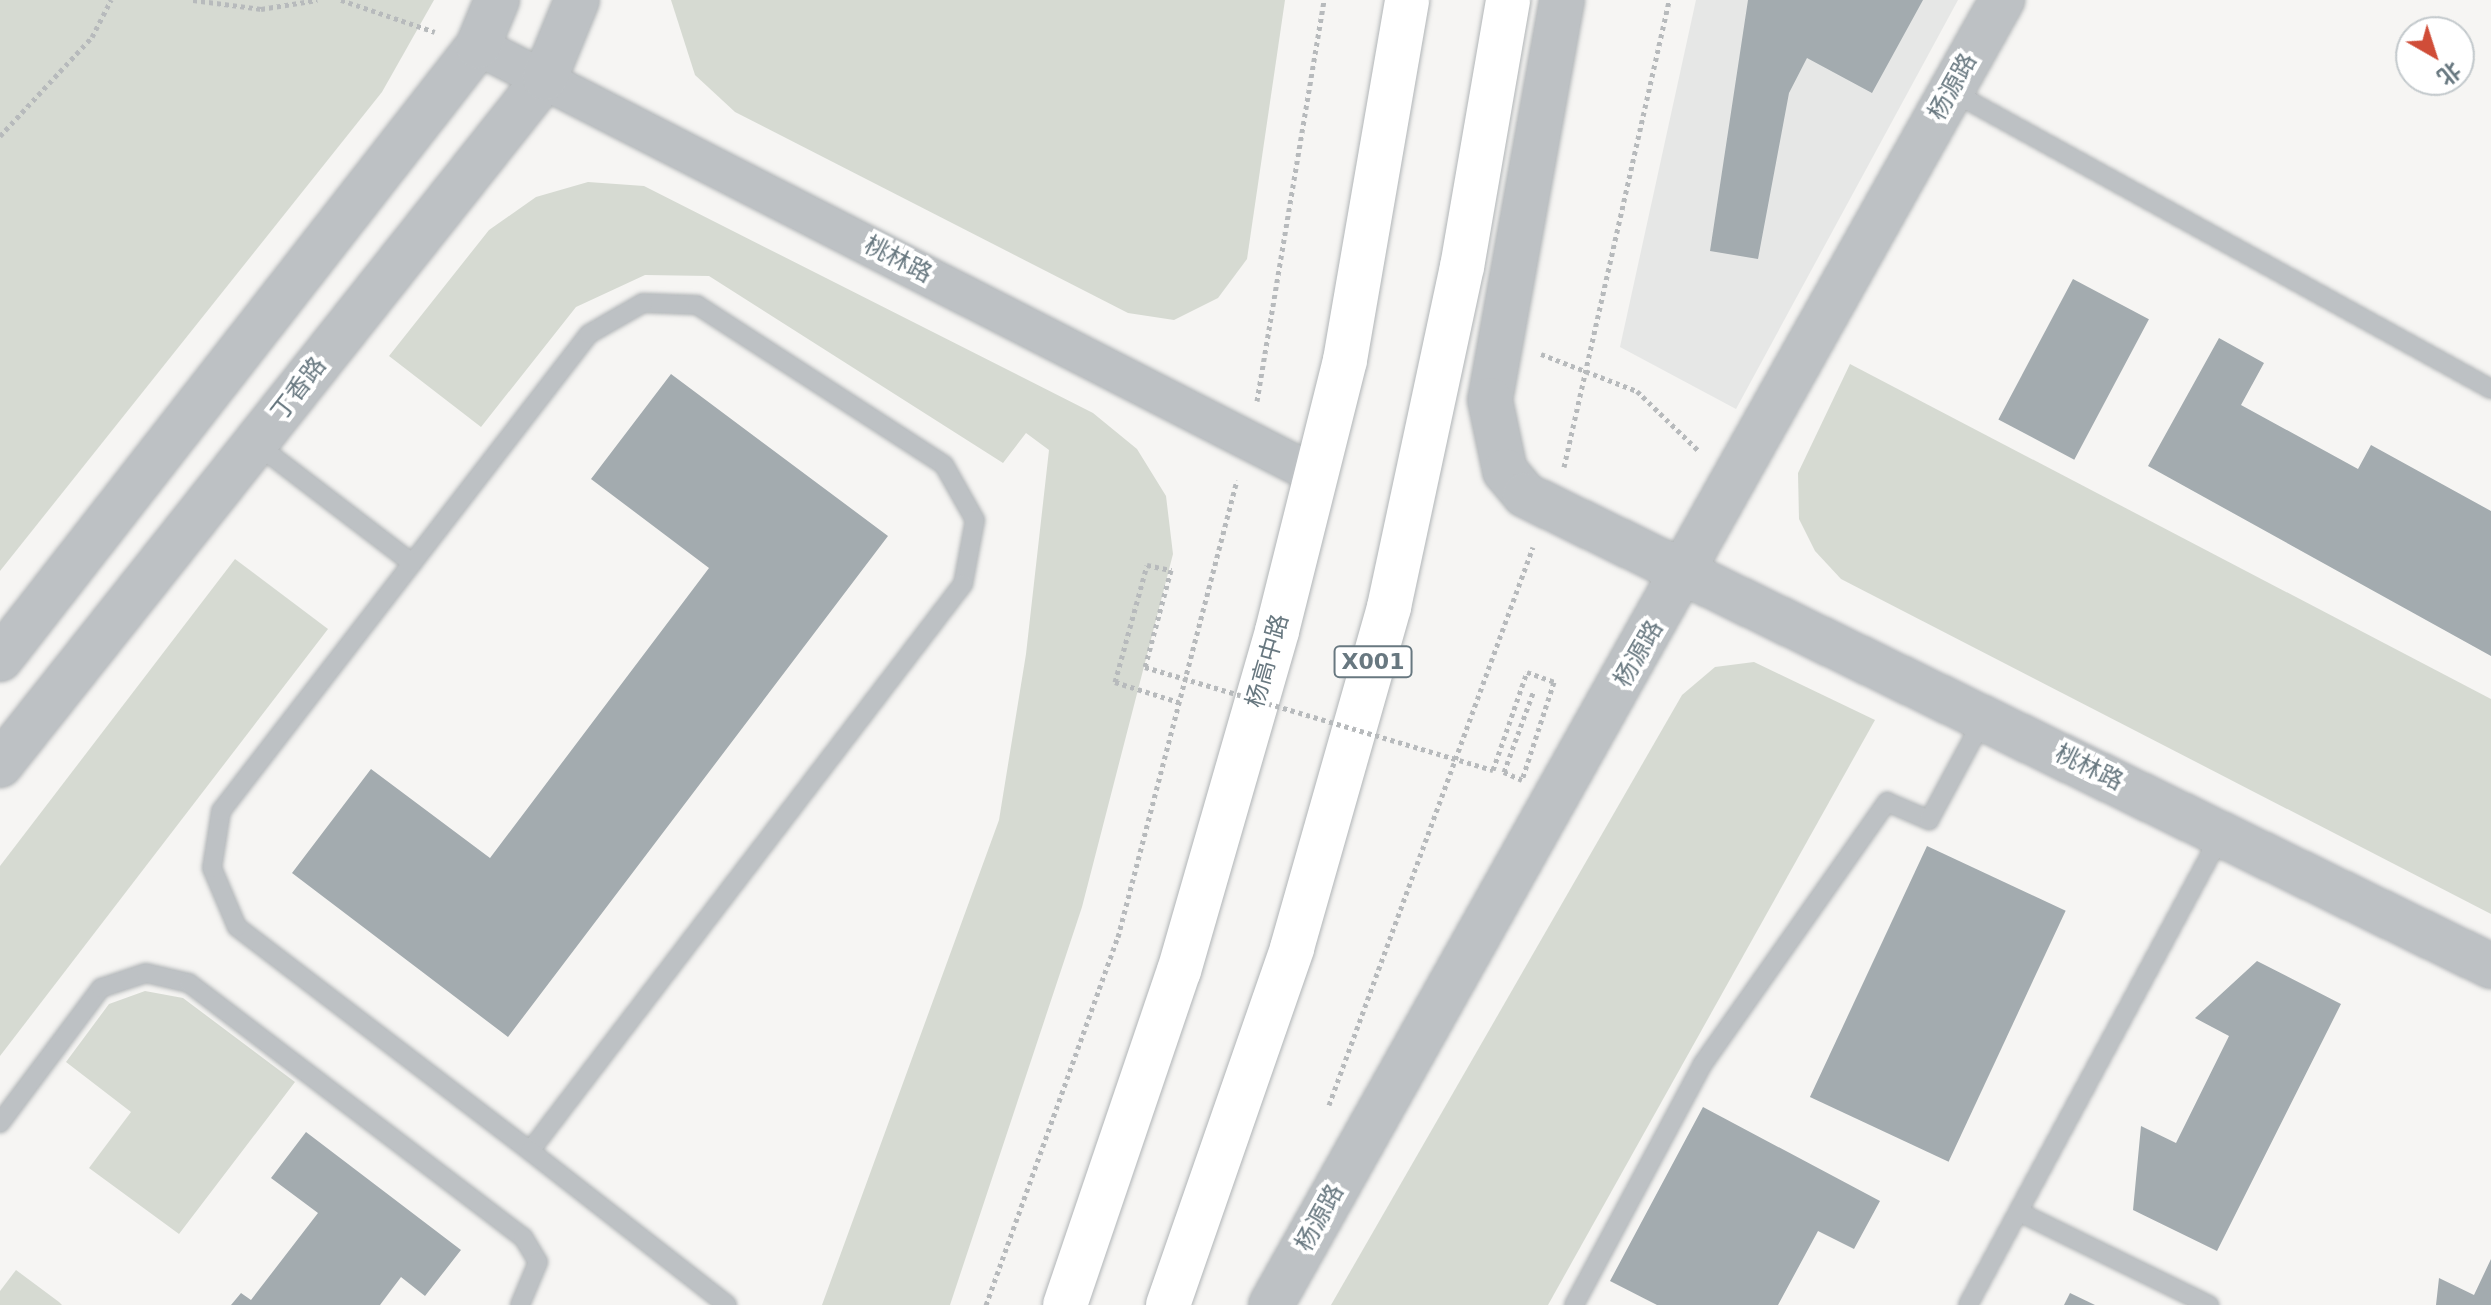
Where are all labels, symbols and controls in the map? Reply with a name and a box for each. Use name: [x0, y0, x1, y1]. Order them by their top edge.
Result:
north arrow: [2395, 16, 2475, 96]
street label: 杨源路: [1923, 49, 1983, 125]
text: 北: [2433, 57, 2466, 90]
street label: 桃林路: [859, 231, 937, 289]
street label: 丁香路: [265, 352, 333, 426]
street label: 杨高中路: [1241, 611, 1295, 711]
street label: 杨源路: [1609, 616, 1669, 692]
road number: X001: [1333, 644, 1413, 680]
street label: 桃林路: [2050, 739, 2128, 797]
street label: 杨源路: [1290, 1180, 1350, 1256]

